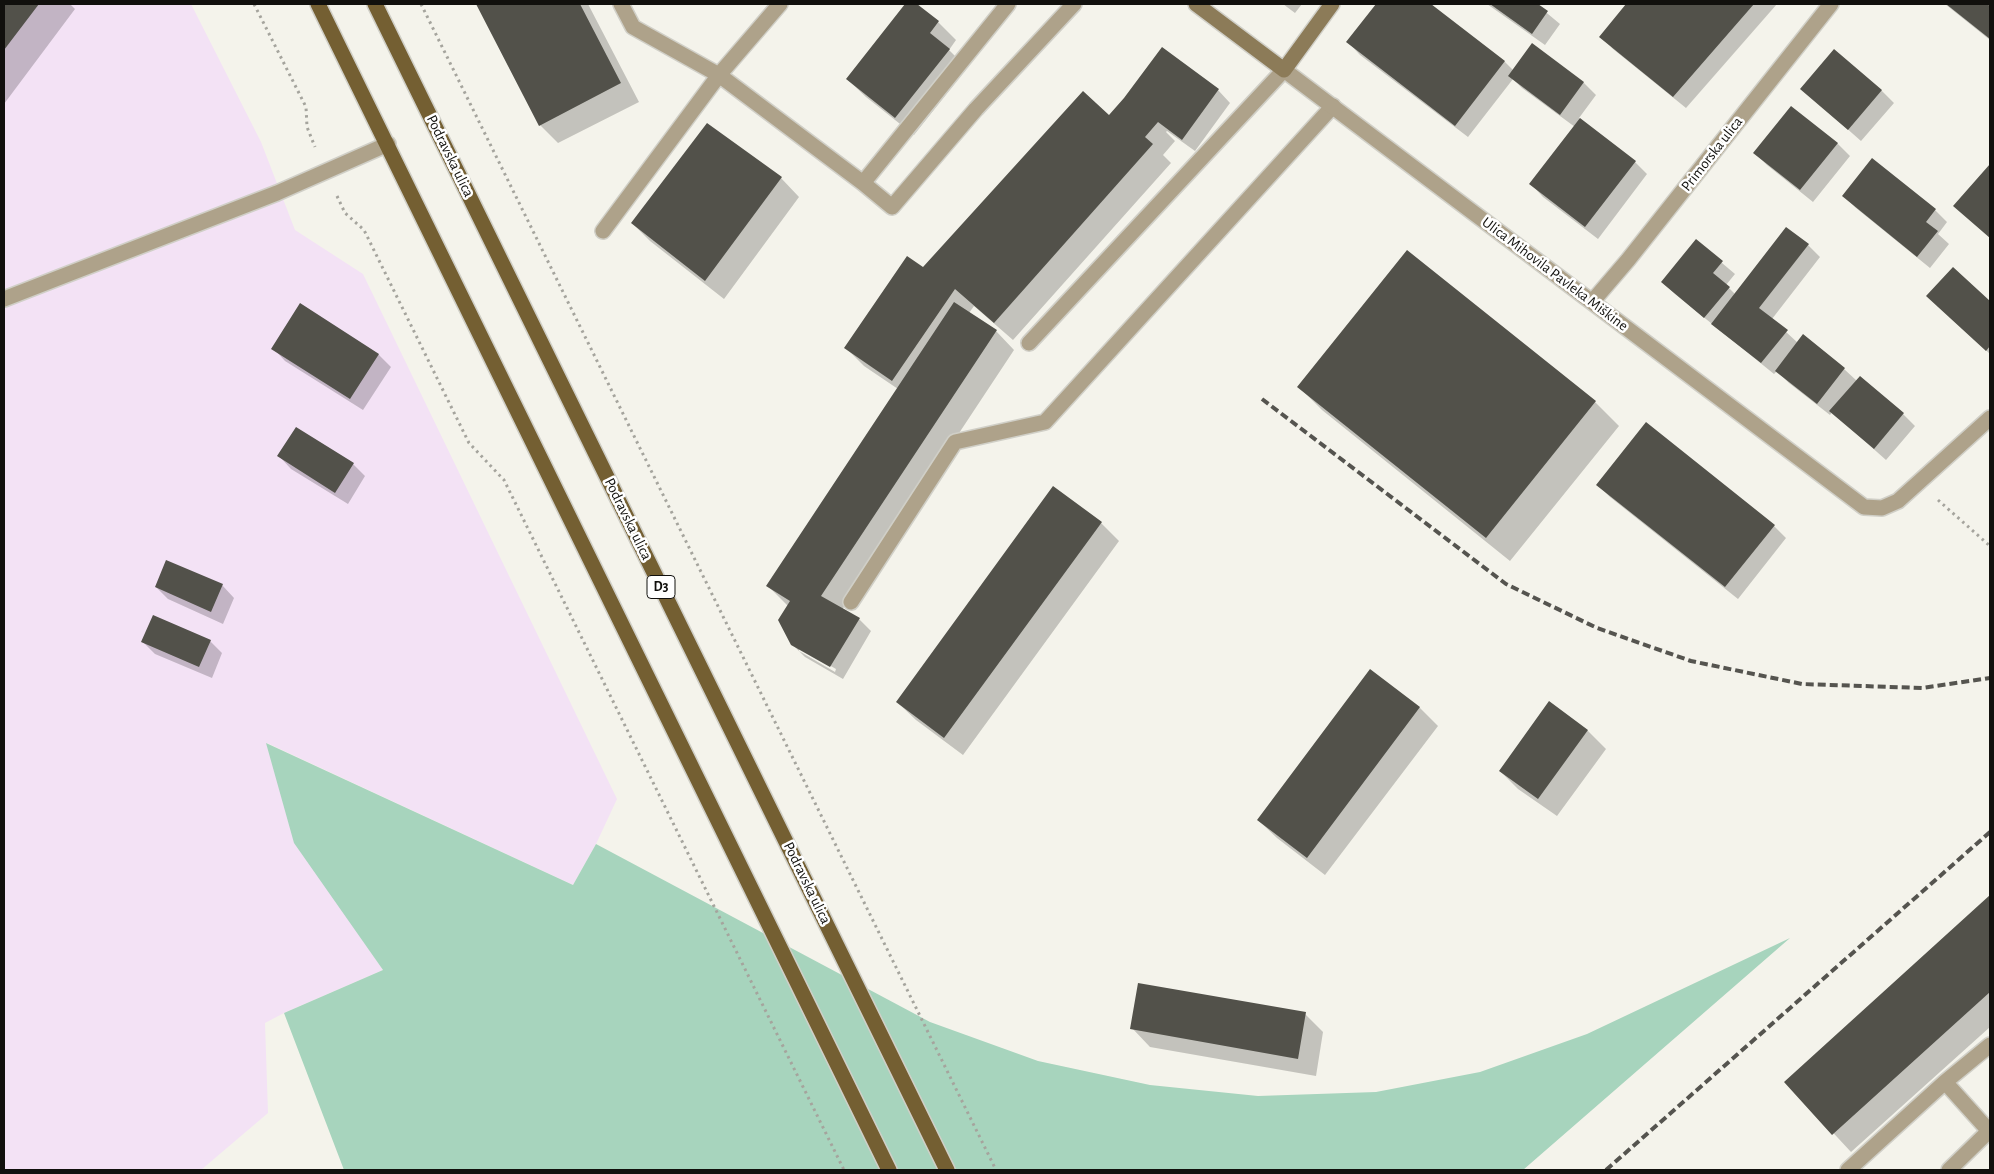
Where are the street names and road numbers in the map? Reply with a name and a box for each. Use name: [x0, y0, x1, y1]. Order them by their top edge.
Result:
street label: Podravska ulica: [422, 112, 478, 200]
street label: Primorska ulica: [1677, 113, 1747, 195]
street label: Ulica Mihovila Pavleka Miškine: [1478, 213, 1632, 335]
street label: Podravska ulica: [600, 475, 656, 563]
road number: D3: [647, 576, 675, 598]
street label: Podravska ulica: [779, 839, 835, 927]

